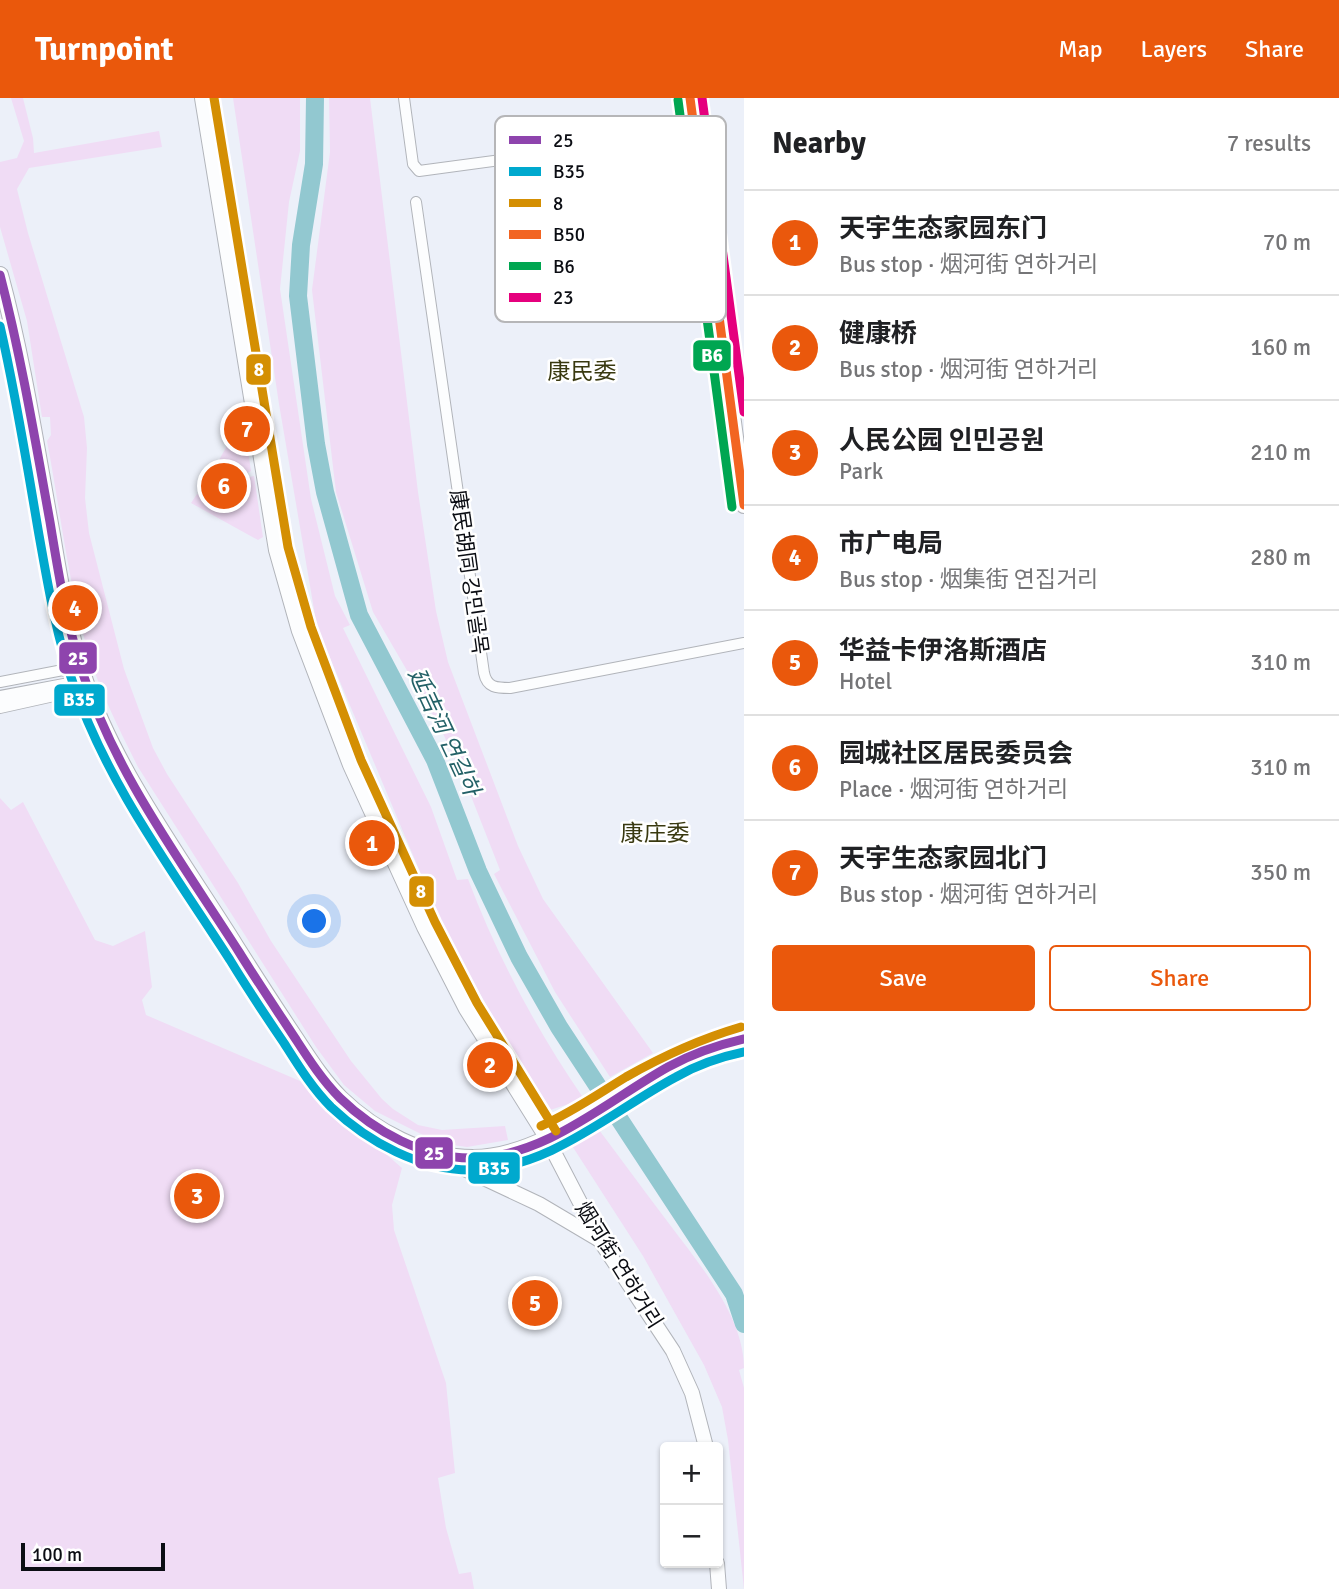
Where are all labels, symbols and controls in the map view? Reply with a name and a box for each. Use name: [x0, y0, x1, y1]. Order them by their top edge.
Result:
text: Turnpoint: [35, 29, 173, 70]
text: Map: [1058, 34, 1103, 64]
text: Layers: [1141, 34, 1207, 64]
text: Share: [1245, 34, 1304, 64]
legend: [495, 116, 726, 322]
text: Nearby: [772, 125, 866, 162]
text: 25: [553, 129, 574, 153]
text: 7 results: [1227, 129, 1311, 158]
text: B35: [553, 160, 585, 184]
text: 8: [553, 192, 563, 216]
text: 天宇生态家园东门: [839, 213, 1047, 245]
text: B50: [553, 223, 585, 247]
text: 1: [789, 228, 801, 257]
text: 70 m: [1263, 228, 1311, 257]
text: Bus stop · 烟河街 연하거리: [839, 250, 1099, 279]
text: B6: [553, 255, 575, 279]
text: 23: [553, 286, 574, 310]
text: 健康桥: [839, 318, 917, 350]
text: 2: [789, 333, 801, 362]
text: 160 m: [1250, 333, 1311, 362]
line badge: B6: [692, 339, 732, 372]
text: B6: [701, 344, 723, 368]
line badge: 8: [245, 353, 272, 386]
text: Bus stop · 烟河街 연하거리: [839, 355, 1099, 384]
district label: 康民委: [548, 357, 617, 386]
text: 8: [254, 358, 264, 382]
pin: 7: [224, 403, 270, 455]
text: 人民公园 인민공원: [839, 425, 1044, 457]
text: 3: [789, 438, 801, 467]
text: 210 m: [1250, 438, 1311, 467]
text: Park: [839, 457, 883, 486]
pin: 6: [201, 460, 247, 512]
street label: 康民胡同 강민골목: [445, 488, 493, 656]
text: 市广电局: [839, 528, 943, 560]
text: 4: [789, 543, 801, 572]
text: 280 m: [1250, 543, 1311, 572]
text: Bus stop · 烟集街 연집거리: [839, 565, 1099, 594]
pin: 4: [52, 582, 98, 634]
text: 华益卡伊洛斯酒店: [839, 635, 1047, 667]
line badge: 25: [58, 641, 98, 675]
text: 25: [68, 647, 88, 671]
text: 5: [789, 648, 801, 677]
text: 310 m: [1250, 648, 1311, 677]
water label: 延吉河 연길하: [402, 664, 487, 803]
text: Hotel: [839, 667, 892, 696]
line badge: B35: [53, 683, 106, 717]
text: B35: [63, 688, 95, 712]
text: 园城社区居民委员会: [839, 738, 1073, 770]
text: 6: [789, 753, 801, 782]
text: 310 m: [1250, 753, 1311, 782]
text: Place · 烟河街 연하거리: [839, 775, 1068, 804]
pin: 1: [349, 817, 395, 869]
district label: 康庄委: [621, 819, 690, 848]
text: 天宇生态家园北门: [839, 843, 1047, 875]
text: 7: [789, 858, 801, 887]
text: 350 m: [1250, 858, 1311, 887]
line badge: 8: [408, 875, 435, 908]
text: 8: [416, 880, 426, 904]
text: Bus stop · 烟河街 연하거리: [839, 880, 1099, 909]
your location: [297, 904, 331, 938]
button: Save: [772, 945, 1035, 1011]
button: Share: [1049, 945, 1311, 1011]
pin: 2: [467, 1039, 513, 1091]
line badge: 25: [414, 1136, 454, 1170]
text: 25: [424, 1142, 444, 1166]
line badge: B35: [467, 1151, 521, 1185]
text: B35: [478, 1157, 510, 1181]
pin: 3: [174, 1170, 220, 1222]
street label: 烟河街 연하거리: [570, 1197, 668, 1333]
pin: 5: [512, 1277, 558, 1329]
map controls: [660, 1442, 723, 1568]
button: +: [660, 1442, 723, 1505]
button: −: [660, 1505, 723, 1568]
scale bar: [21, 1540, 164, 1572]
text: 100 m: [32, 1543, 82, 1567]

